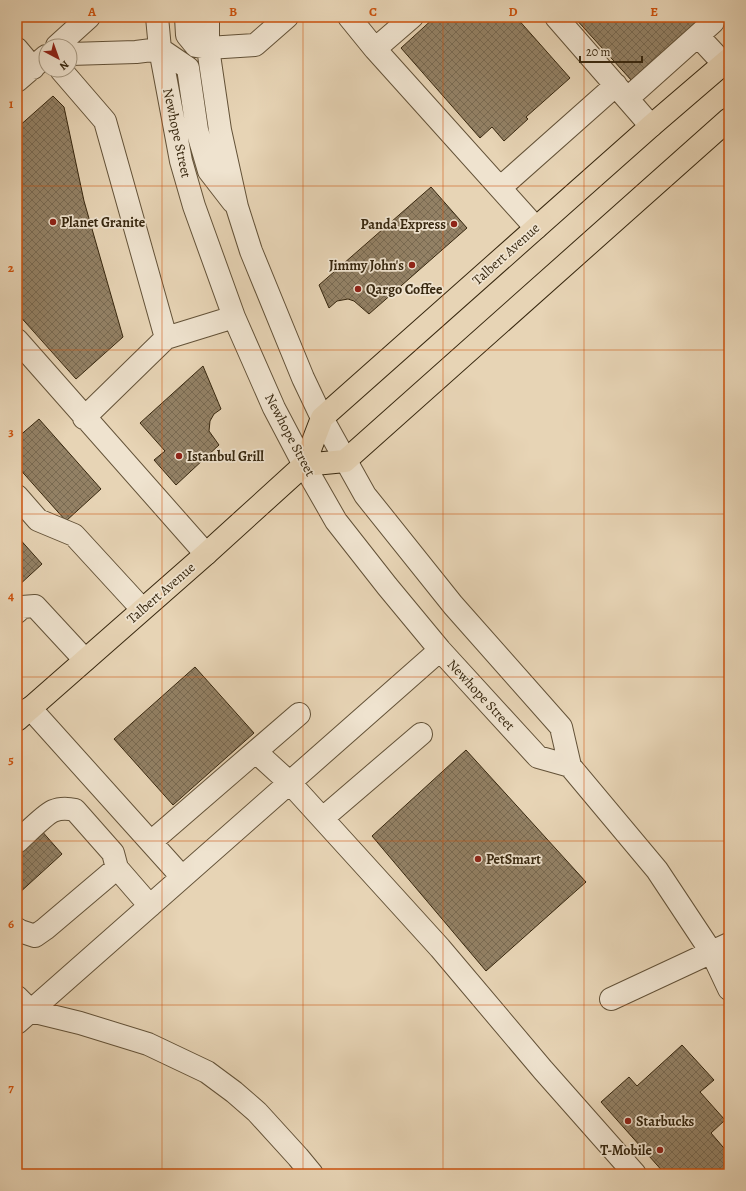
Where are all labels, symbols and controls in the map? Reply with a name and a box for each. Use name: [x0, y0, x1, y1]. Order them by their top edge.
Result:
text: A: [87, 3, 97, 20]
text: B: [229, 3, 237, 20]
text: C: [369, 3, 377, 20]
text: D: [508, 3, 518, 20]
text: E: [650, 3, 658, 20]
north arrow: [38, 38, 78, 78]
scale bar: [580, 38, 642, 64]
text: 20 m: [586, 44, 610, 60]
text: N: [56, 57, 72, 73]
street label: Newhope Street: [158, 86, 196, 180]
text: 1: [9, 95, 14, 112]
place label: Planet Granite: [61, 213, 146, 232]
place label: Panda Express: [361, 215, 446, 234]
marker: Planet Granite: [48, 217, 58, 227]
marker: Panda Express: [449, 219, 459, 229]
street label: Talbert Avenue: [468, 219, 544, 289]
place label: Jimmy John's: [329, 256, 404, 275]
text: 2: [8, 259, 15, 276]
marker: Jimmy John's: [407, 260, 417, 270]
place label: Qargo Coffee: [366, 280, 443, 299]
marker: Qargo Coffee: [353, 284, 363, 294]
street label: Newhope Street: [260, 390, 320, 480]
text: 3: [8, 423, 14, 440]
place label: Istanbul Grill: [187, 447, 264, 466]
marker: Istanbul Grill: [174, 451, 184, 461]
street label: Talbert Avenue: [123, 558, 199, 628]
text: 4: [8, 587, 14, 604]
street label: Newhope Street: [443, 655, 519, 735]
text: 5: [8, 751, 14, 768]
place label: PetSmart: [486, 850, 541, 869]
marker: PetSmart: [473, 854, 483, 864]
text: 6: [8, 915, 14, 932]
text: 7: [8, 1079, 14, 1096]
place label: Starbucks: [636, 1112, 695, 1131]
marker: Starbucks: [623, 1116, 633, 1126]
place label: T-Mobile: [600, 1141, 653, 1160]
marker: T-Mobile: [655, 1145, 665, 1155]

